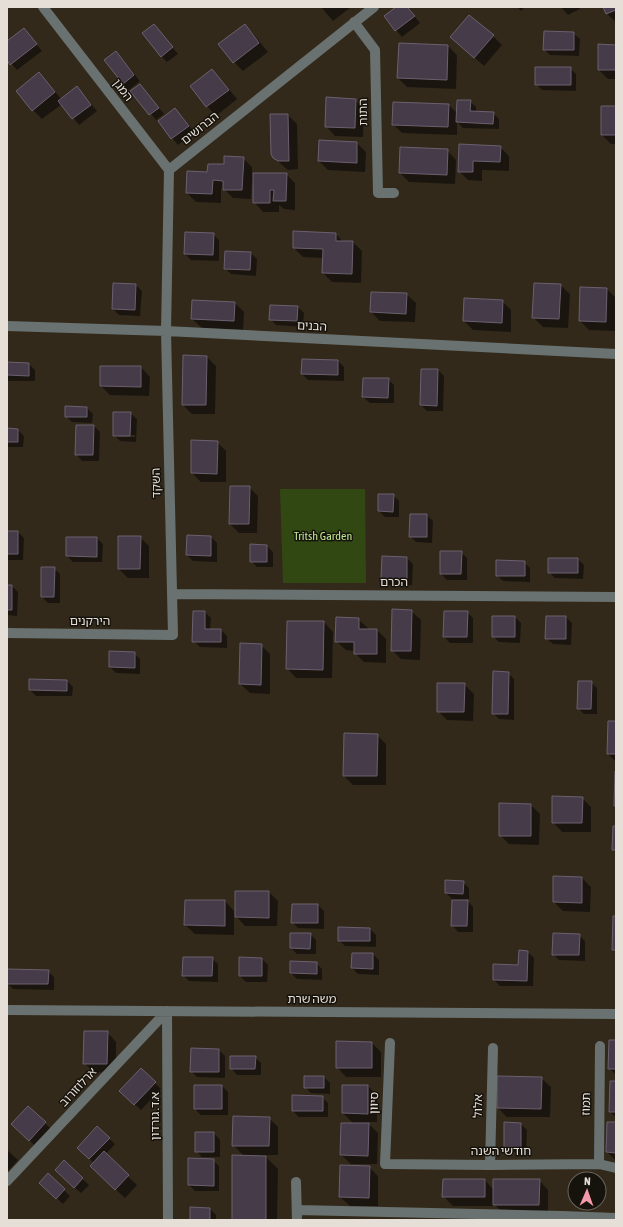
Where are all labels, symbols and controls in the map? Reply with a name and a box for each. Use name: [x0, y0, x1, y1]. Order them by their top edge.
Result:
street label: המגן: [110, 76, 136, 104]
street label: התות: [356, 98, 370, 126]
street label: הברושים: [178, 109, 222, 147]
street label: הבנים: [297, 318, 327, 334]
street label: השקד: [149, 468, 163, 498]
park label: Tritsh Garden: [294, 529, 352, 543]
street label: הכרם: [380, 575, 408, 589]
street label: הירקנים: [70, 614, 110, 628]
street label: משה שרת: [288, 992, 336, 1006]
street label: ארלוזורוב: [57, 1064, 100, 1109]
street label: א.ד. גורדון: [148, 1091, 162, 1140]
street label: סיוון: [367, 1091, 381, 1114]
street label: תמוז: [579, 1092, 593, 1116]
street label: אלול: [471, 1094, 485, 1118]
street label: חודשי השנה: [471, 1144, 531, 1158]
north arrow: [567, 1171, 607, 1211]
text: N: [584, 1175, 591, 1187]

